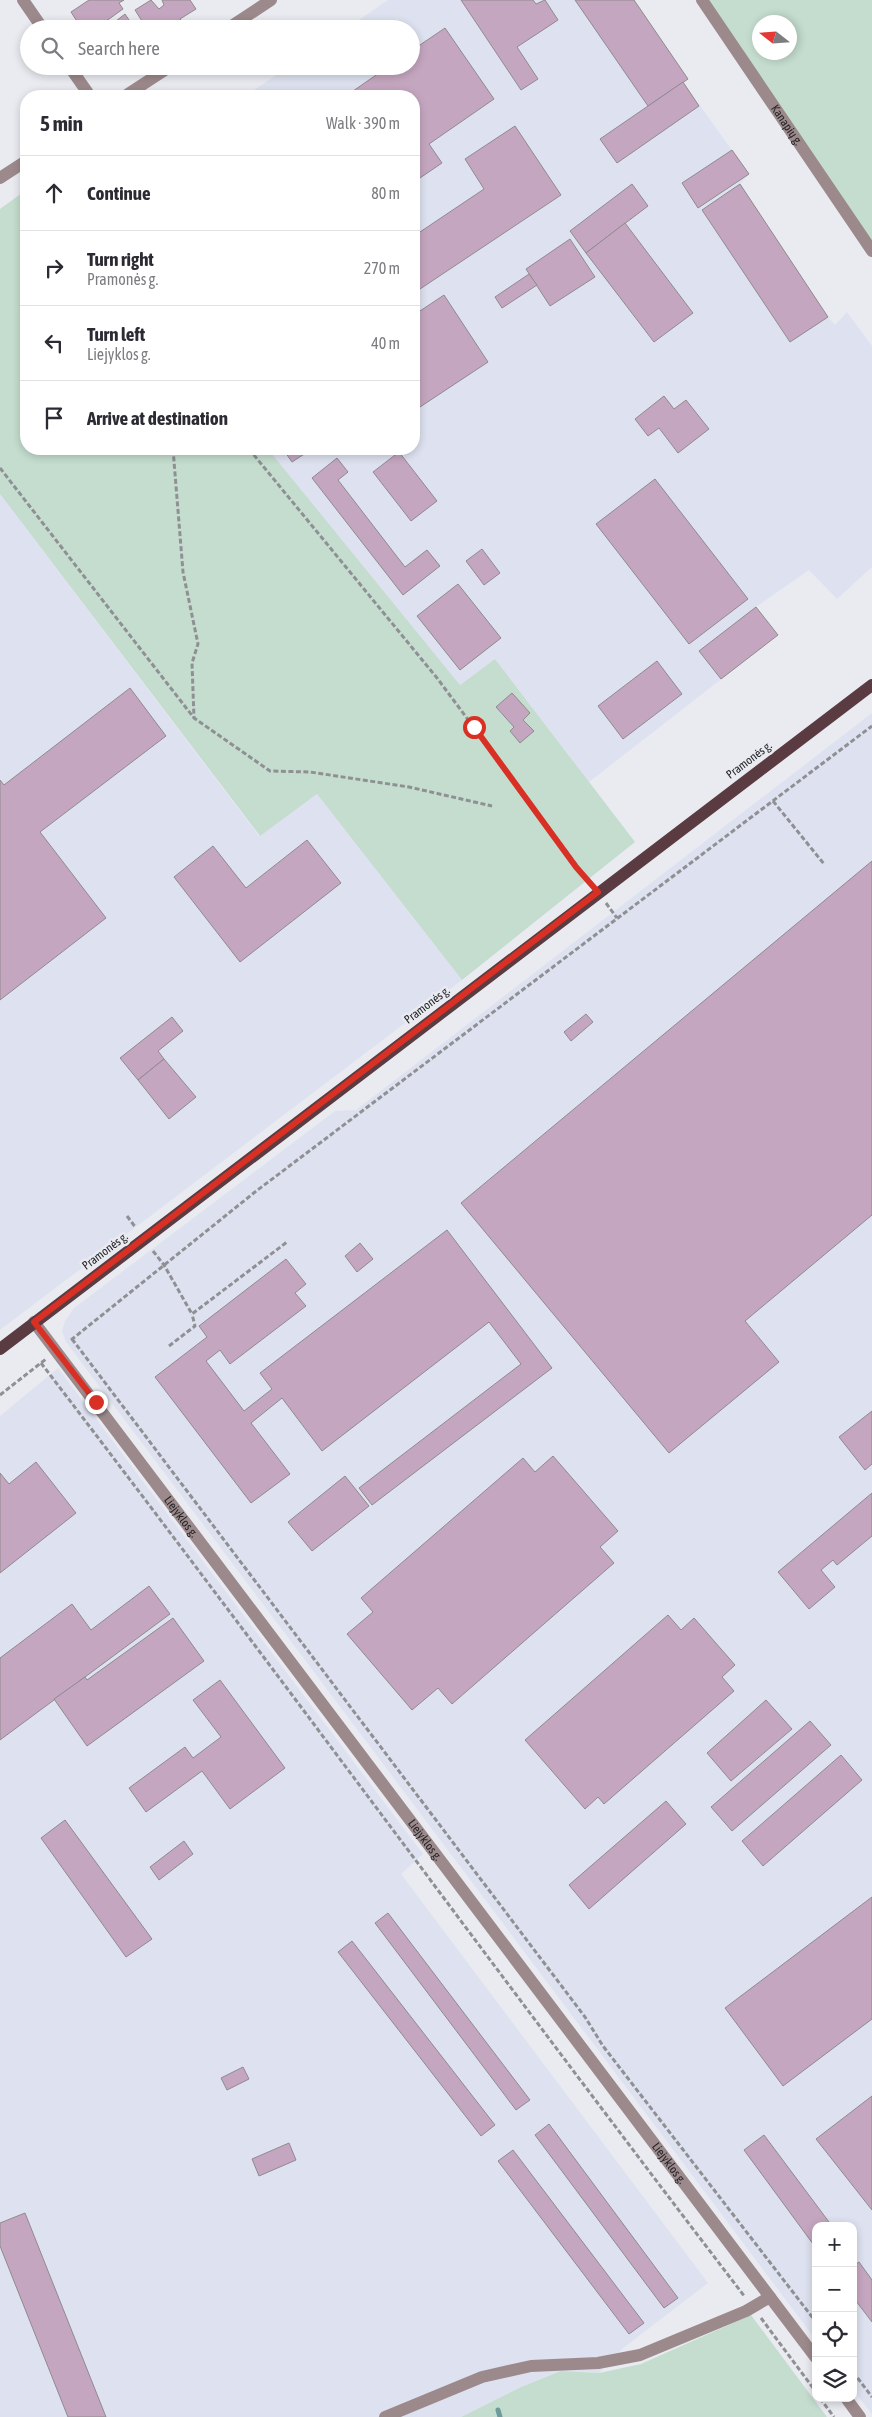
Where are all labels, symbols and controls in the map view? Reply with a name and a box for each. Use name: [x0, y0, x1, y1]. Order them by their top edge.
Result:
north arrow: [752, 15, 797, 60]
search box: [20, 20, 420, 75]
icon: search: [38, 34, 66, 62]
text: Search here: [78, 37, 160, 59]
street label: Kanapių g.: [768, 102, 805, 148]
text: 5 min: [40, 111, 83, 135]
text: Walk · 390 m: [326, 114, 400, 132]
icon: ahead: [40, 179, 68, 207]
text: Continue: [87, 182, 151, 204]
text: 80 m: [371, 184, 400, 202]
text: Turn right: [87, 248, 154, 270]
icon: right: [40, 254, 68, 282]
text: 270 m: [364, 259, 400, 277]
text: Pramonės g.: [87, 270, 158, 288]
text: Turn left: [87, 323, 145, 345]
icon: left: [40, 329, 68, 357]
text: 40 m: [371, 334, 400, 352]
text: Liejyklos g.: [87, 345, 151, 363]
icon: arrive: [40, 404, 68, 432]
text: Arrive at destination: [87, 407, 228, 429]
route start: [463, 716, 486, 739]
street label: Pramonės g.: [723, 738, 775, 782]
street label: Pramonės g.: [401, 983, 453, 1027]
street label: Pramonės g.: [79, 1229, 131, 1273]
route end: [85, 1391, 108, 1414]
street label: Liejyklos g.: [161, 1493, 201, 1540]
street label: Liejyklos g.: [405, 1817, 445, 1863]
street label: Liejyklos g.: [649, 2140, 689, 2187]
map controls: [812, 2222, 857, 2402]
button: +: [812, 2222, 857, 2267]
button: −: [812, 2267, 857, 2312]
button: locate: [812, 2312, 857, 2357]
button: layers: [812, 2357, 857, 2402]

